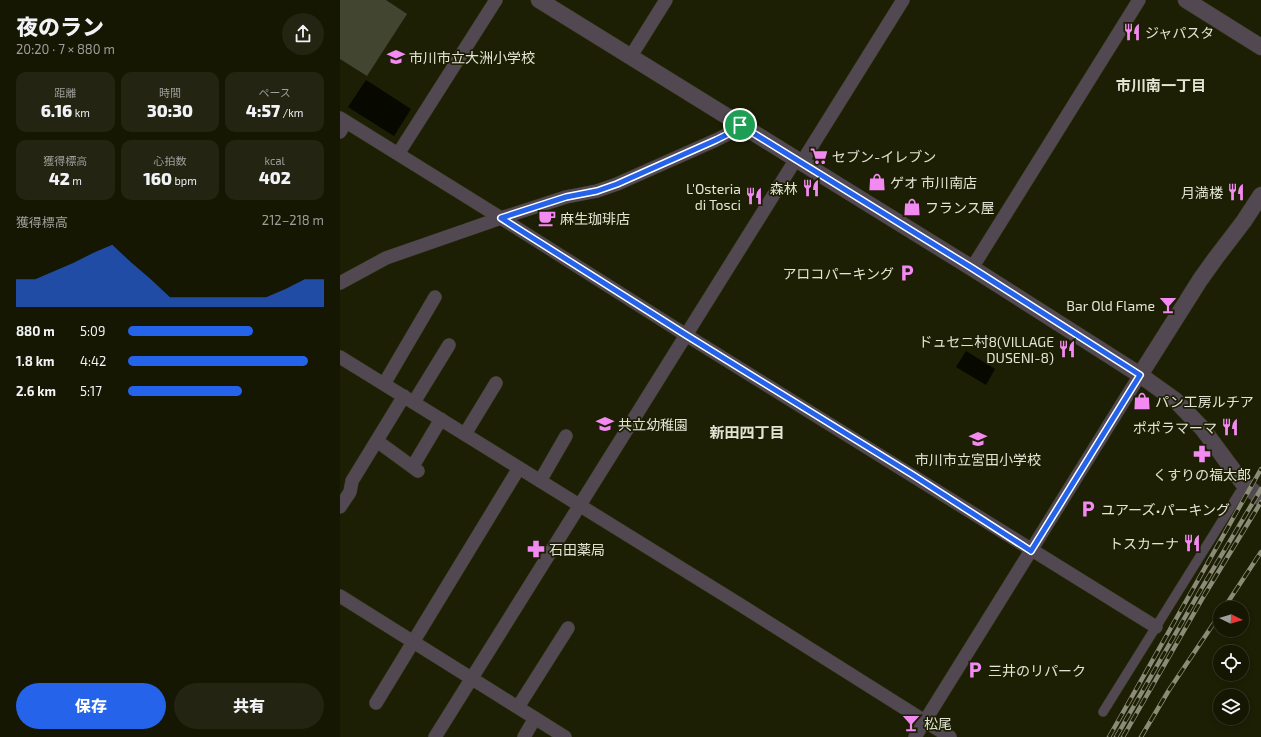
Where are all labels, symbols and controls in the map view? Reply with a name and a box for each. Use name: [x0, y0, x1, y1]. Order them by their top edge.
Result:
text: 夜のラン: [16, 13, 104, 39]
button: share: [282, 13, 324, 55]
restaurant icon: ジャパスタ: [1122, 22, 1142, 42]
place label: ジャパスタ: [1145, 24, 1214, 41]
text: 20:20 · 7 × 880 m: [16, 41, 115, 57]
school or university icon: 市川市立大洲小学校: [386, 47, 406, 67]
place label: 市川市立大洲小学校: [409, 49, 535, 66]
district label: 市川南一丁目: [1116, 76, 1206, 94]
text: 距離: [54, 86, 76, 99]
text: 時間: [159, 86, 181, 99]
text: ペース: [258, 86, 291, 99]
text: 6.16: [41, 100, 72, 120]
text: 30:30: [147, 100, 193, 120]
text: 4:57: [246, 100, 280, 120]
text: km: [72, 106, 90, 119]
text: /km: [280, 106, 303, 119]
pin: [723, 108, 757, 142]
icon: arrive: [729, 114, 751, 136]
supermarket icon: セブン-イレブン: [809, 146, 829, 166]
place label: セブン-イレブン: [832, 148, 936, 165]
text: 獲得標高: [43, 154, 87, 167]
text: 心拍数: [153, 154, 186, 167]
text: kcal: [265, 154, 285, 167]
text: 402: [259, 167, 291, 187]
text: 42: [49, 168, 70, 188]
text: 160: [143, 168, 172, 188]
shop icon: ゲオ 市川南店: [867, 172, 887, 192]
text: m: [70, 174, 82, 187]
text: bpm: [172, 174, 197, 187]
place label: ゲオ 市川南店: [890, 174, 977, 191]
restaurant icon: 森林: [801, 178, 821, 198]
place label: L'Osteria di Tosci: [686, 180, 741, 213]
place label: 森林: [770, 180, 798, 197]
restaurant icon: 月満楼: [1226, 182, 1246, 202]
place label: 月満楼: [1181, 184, 1224, 201]
restaurant icon: L'Osteria di Tosci: [744, 186, 764, 206]
shop icon: フランス屋: [902, 197, 922, 217]
place label: フランス屋: [925, 199, 995, 216]
cafe icon: 麻生珈琲店: [537, 208, 557, 228]
place label: 麻生珈琲店: [560, 210, 630, 227]
text: 212–218 m: [262, 212, 324, 228]
text: 獲得標高: [16, 214, 68, 230]
parking icon: アロコパーキング: [897, 263, 917, 283]
place label: アロコパーキング: [782, 265, 894, 282]
bar icon: Bar Old Flame: [1158, 295, 1178, 315]
place label: Bar Old Flame: [1066, 297, 1155, 314]
text: 880 m: [16, 323, 55, 339]
text: 5:09: [80, 323, 105, 339]
place label: ドュセニ村8(VILLAGE DUSENI-8): [919, 333, 1054, 366]
restaurant icon: ドュセニ村8(VILLAGE DUSENI-8): [1057, 339, 1077, 359]
text: 1.8 km: [16, 353, 54, 369]
text: 4:42: [80, 353, 106, 369]
text: 2.6 km: [16, 383, 56, 399]
text: 5:17: [80, 383, 102, 399]
shop icon: パン工房ルチア: [1132, 391, 1152, 411]
place label: パン工房ルチア: [1155, 393, 1254, 410]
school or university icon: 共立幼稚園: [595, 414, 615, 434]
place label: 共立幼稚園: [618, 416, 688, 433]
restaurant icon: ポポラマーマ: [1220, 417, 1240, 437]
place label: ポポラマーマ: [1133, 419, 1217, 436]
district label: 新田四丁目: [709, 423, 785, 441]
school or university icon: 市川市立宮田小学校: [968, 429, 988, 449]
pharmacy icon: くすりの福太郎: [1192, 444, 1212, 464]
place label: 市川市立宮田小学校: [915, 451, 1041, 468]
place label: くすりの福太郎: [1153, 466, 1251, 483]
parking icon: ユアーズ•パーキング: [1078, 499, 1098, 519]
place label: ユアーズ•パーキング: [1101, 501, 1230, 518]
restaurant icon: トスカーナ: [1182, 533, 1202, 553]
place label: トスカーナ: [1109, 535, 1179, 552]
pharmacy icon: 石田薬局: [526, 539, 546, 559]
place label: 石田薬局: [549, 541, 605, 558]
north arrow: [1213, 601, 1249, 637]
map controls: [1213, 601, 1249, 725]
button: locate: [1213, 645, 1249, 681]
parking icon: 三井のリパーク: [965, 660, 985, 680]
place label: 三井のリパーク: [988, 662, 1086, 679]
button: 保存: [16, 683, 166, 729]
button: 共有: [174, 683, 324, 729]
button: layers: [1213, 689, 1249, 725]
bar icon: 松尾: [901, 713, 921, 733]
place label: 松尾: [924, 715, 952, 732]

